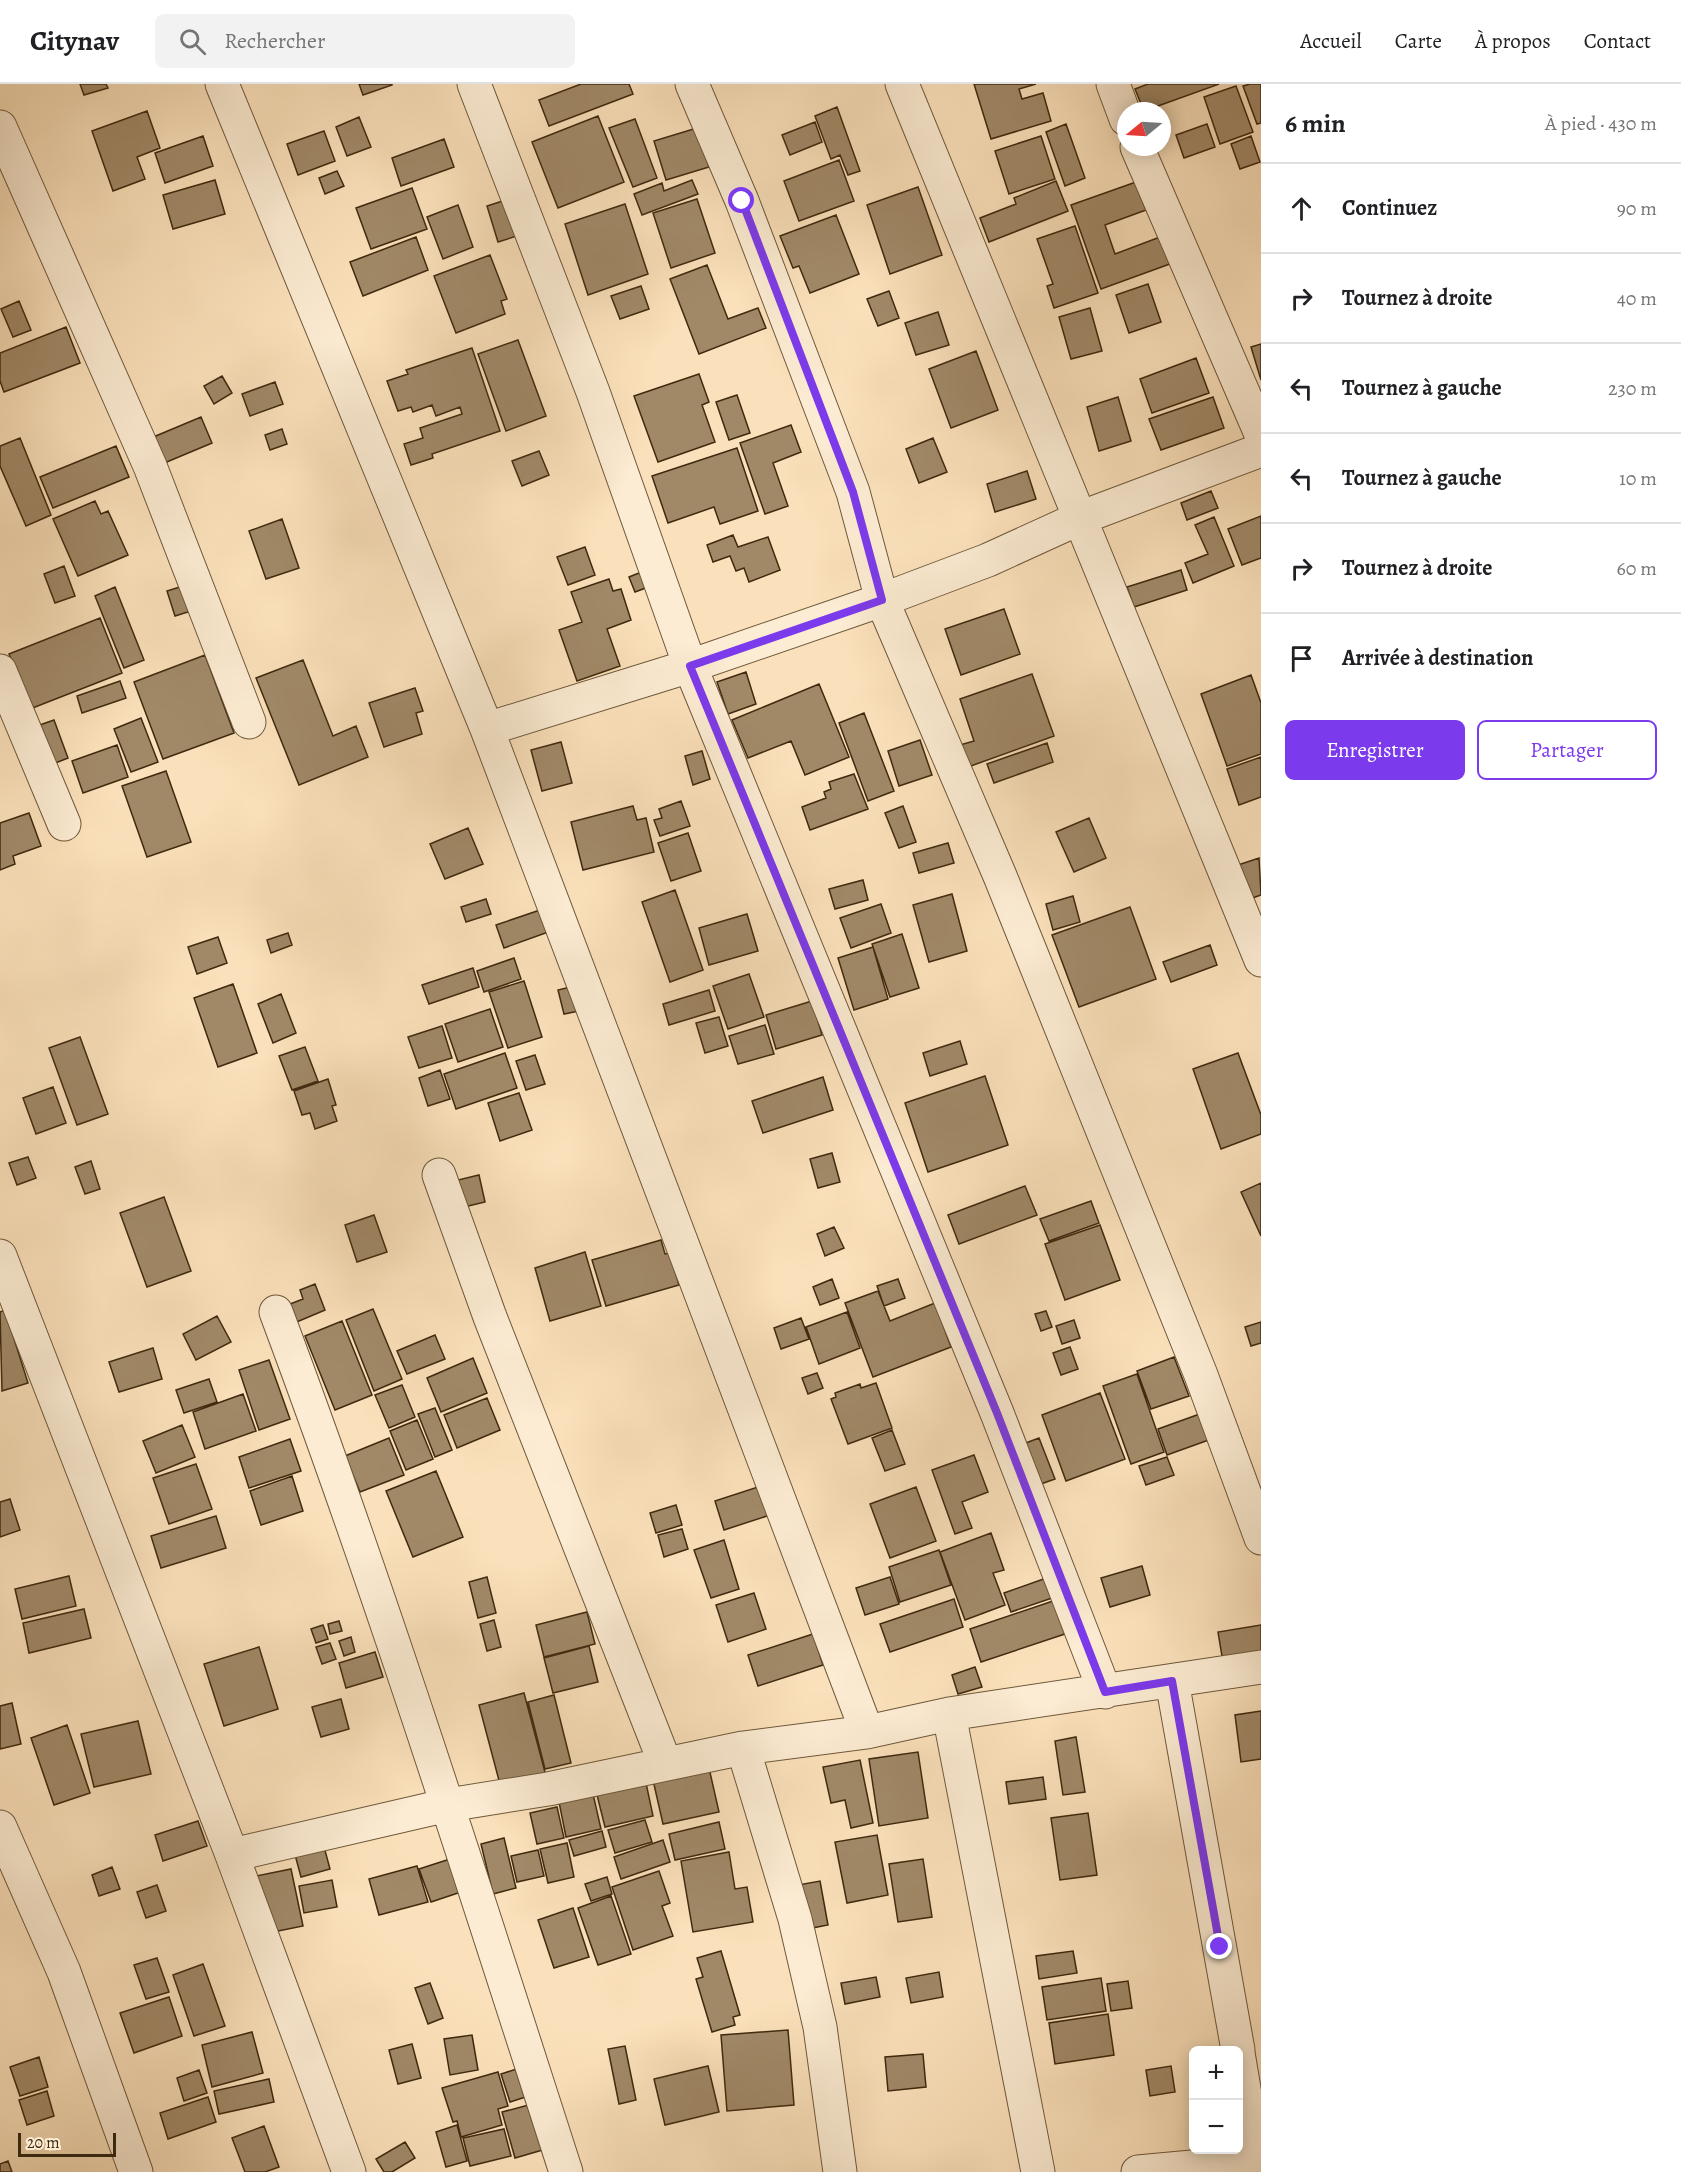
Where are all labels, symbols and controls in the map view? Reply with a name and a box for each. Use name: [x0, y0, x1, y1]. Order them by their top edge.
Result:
search box: [155, 14, 575, 68]
text: Citynav: [30, 22, 119, 60]
icon: search: [176, 25, 209, 58]
text: Rechercher: [224, 26, 325, 56]
text: Accueil: [1300, 27, 1362, 55]
text: Carte: [1395, 27, 1442, 55]
text: À propos: [1475, 27, 1551, 55]
text: Contact: [1584, 27, 1651, 55]
north arrow: [1117, 102, 1171, 156]
text: 6 min: [1285, 106, 1346, 141]
text: À pied · 430 m: [1545, 110, 1657, 137]
route start: [728, 187, 754, 213]
icon: ahead: [1285, 192, 1318, 225]
text: Continuez: [1342, 193, 1437, 223]
text: 90 m: [1617, 195, 1657, 222]
icon: right: [1285, 282, 1318, 315]
text: Tournez à droite: [1342, 283, 1493, 313]
text: 40 m: [1617, 285, 1657, 312]
icon: left: [1285, 372, 1318, 405]
text: Tournez à gauche: [1342, 373, 1502, 403]
text: 230 m: [1608, 375, 1657, 402]
icon: left: [1285, 462, 1318, 495]
text: Tournez à gauche: [1342, 463, 1502, 493]
text: 10 m: [1619, 465, 1657, 492]
icon: right: [1285, 552, 1318, 585]
text: Tournez à droite: [1342, 553, 1493, 583]
text: 60 m: [1617, 555, 1657, 582]
icon: arrive: [1285, 642, 1318, 675]
text: Arrivée à destination: [1342, 643, 1533, 673]
button: Enregistrer: [1285, 720, 1465, 780]
button: Partager: [1477, 720, 1657, 780]
route end: [1206, 1933, 1232, 1959]
map controls: [1189, 2046, 1243, 2154]
button: +: [1189, 2046, 1243, 2100]
button: −: [1189, 2100, 1243, 2154]
scale bar: [18, 2130, 116, 2158]
text: 20 m: [27, 2132, 60, 2154]

